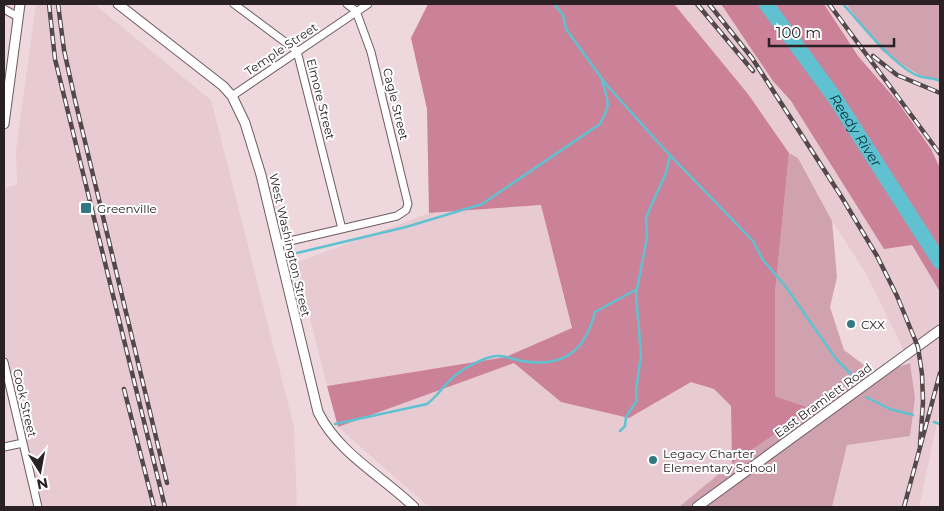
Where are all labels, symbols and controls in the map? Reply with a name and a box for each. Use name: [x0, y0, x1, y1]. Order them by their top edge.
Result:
scale bar: [769, 15, 894, 47]
street label: Temple Street: [242, 19, 320, 79]
text: 100 m: [776, 23, 821, 42]
street label: Elmore Street: [304, 57, 338, 141]
street label: Cagle Street: [380, 66, 412, 142]
water label: Reedy River: [826, 90, 886, 171]
street label: West Washington Street: [266, 172, 314, 318]
marker: Greenville: [79, 201, 93, 215]
place label: Greenville: [97, 201, 157, 216]
place label: CXX: [861, 317, 885, 332]
marker: CXX: [845, 318, 857, 330]
street label: East Bramlett Road: [771, 360, 875, 440]
street label: Cook Street: [10, 367, 40, 439]
north arrow: [15, 446, 65, 496]
place label: Legacy Charter Elementary School: [663, 446, 776, 475]
marker: Legacy Charter Elementary School: [647, 454, 659, 466]
text: N: [35, 474, 50, 494]

